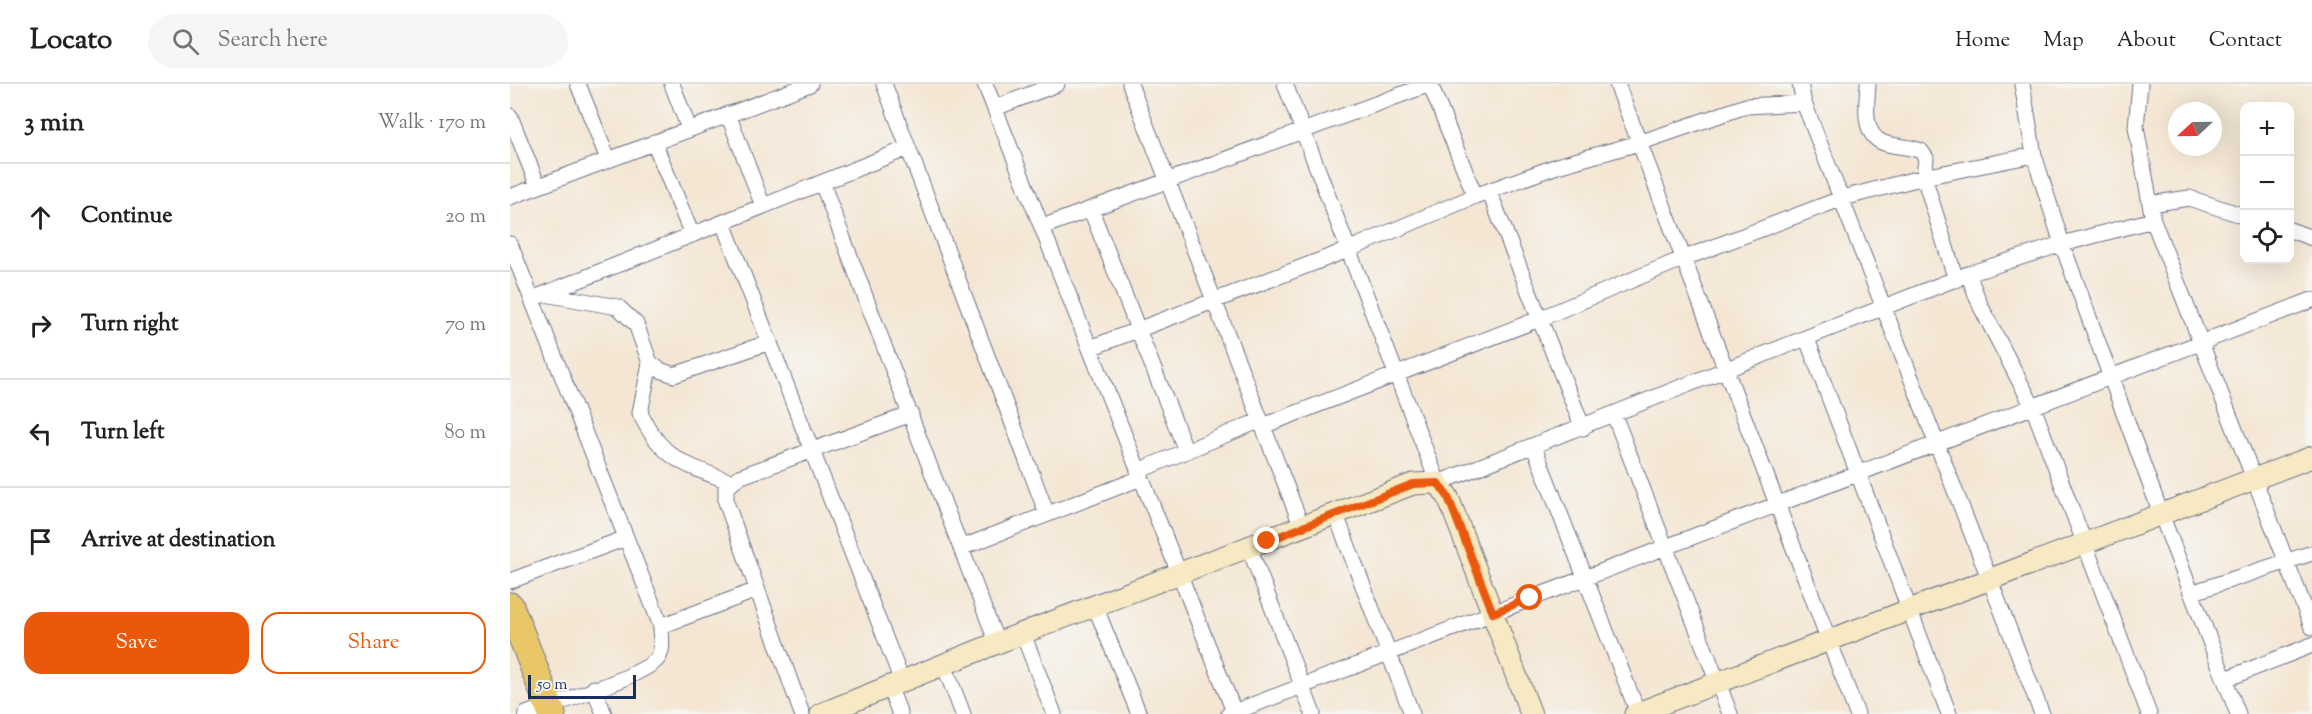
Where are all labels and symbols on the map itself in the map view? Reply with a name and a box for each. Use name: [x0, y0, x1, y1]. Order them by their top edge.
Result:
north arrow: [2168, 102, 2222, 156]
route end: [1253, 527, 1279, 553]
route start: [1516, 584, 1542, 610]
scale bar: [528, 672, 636, 700]

